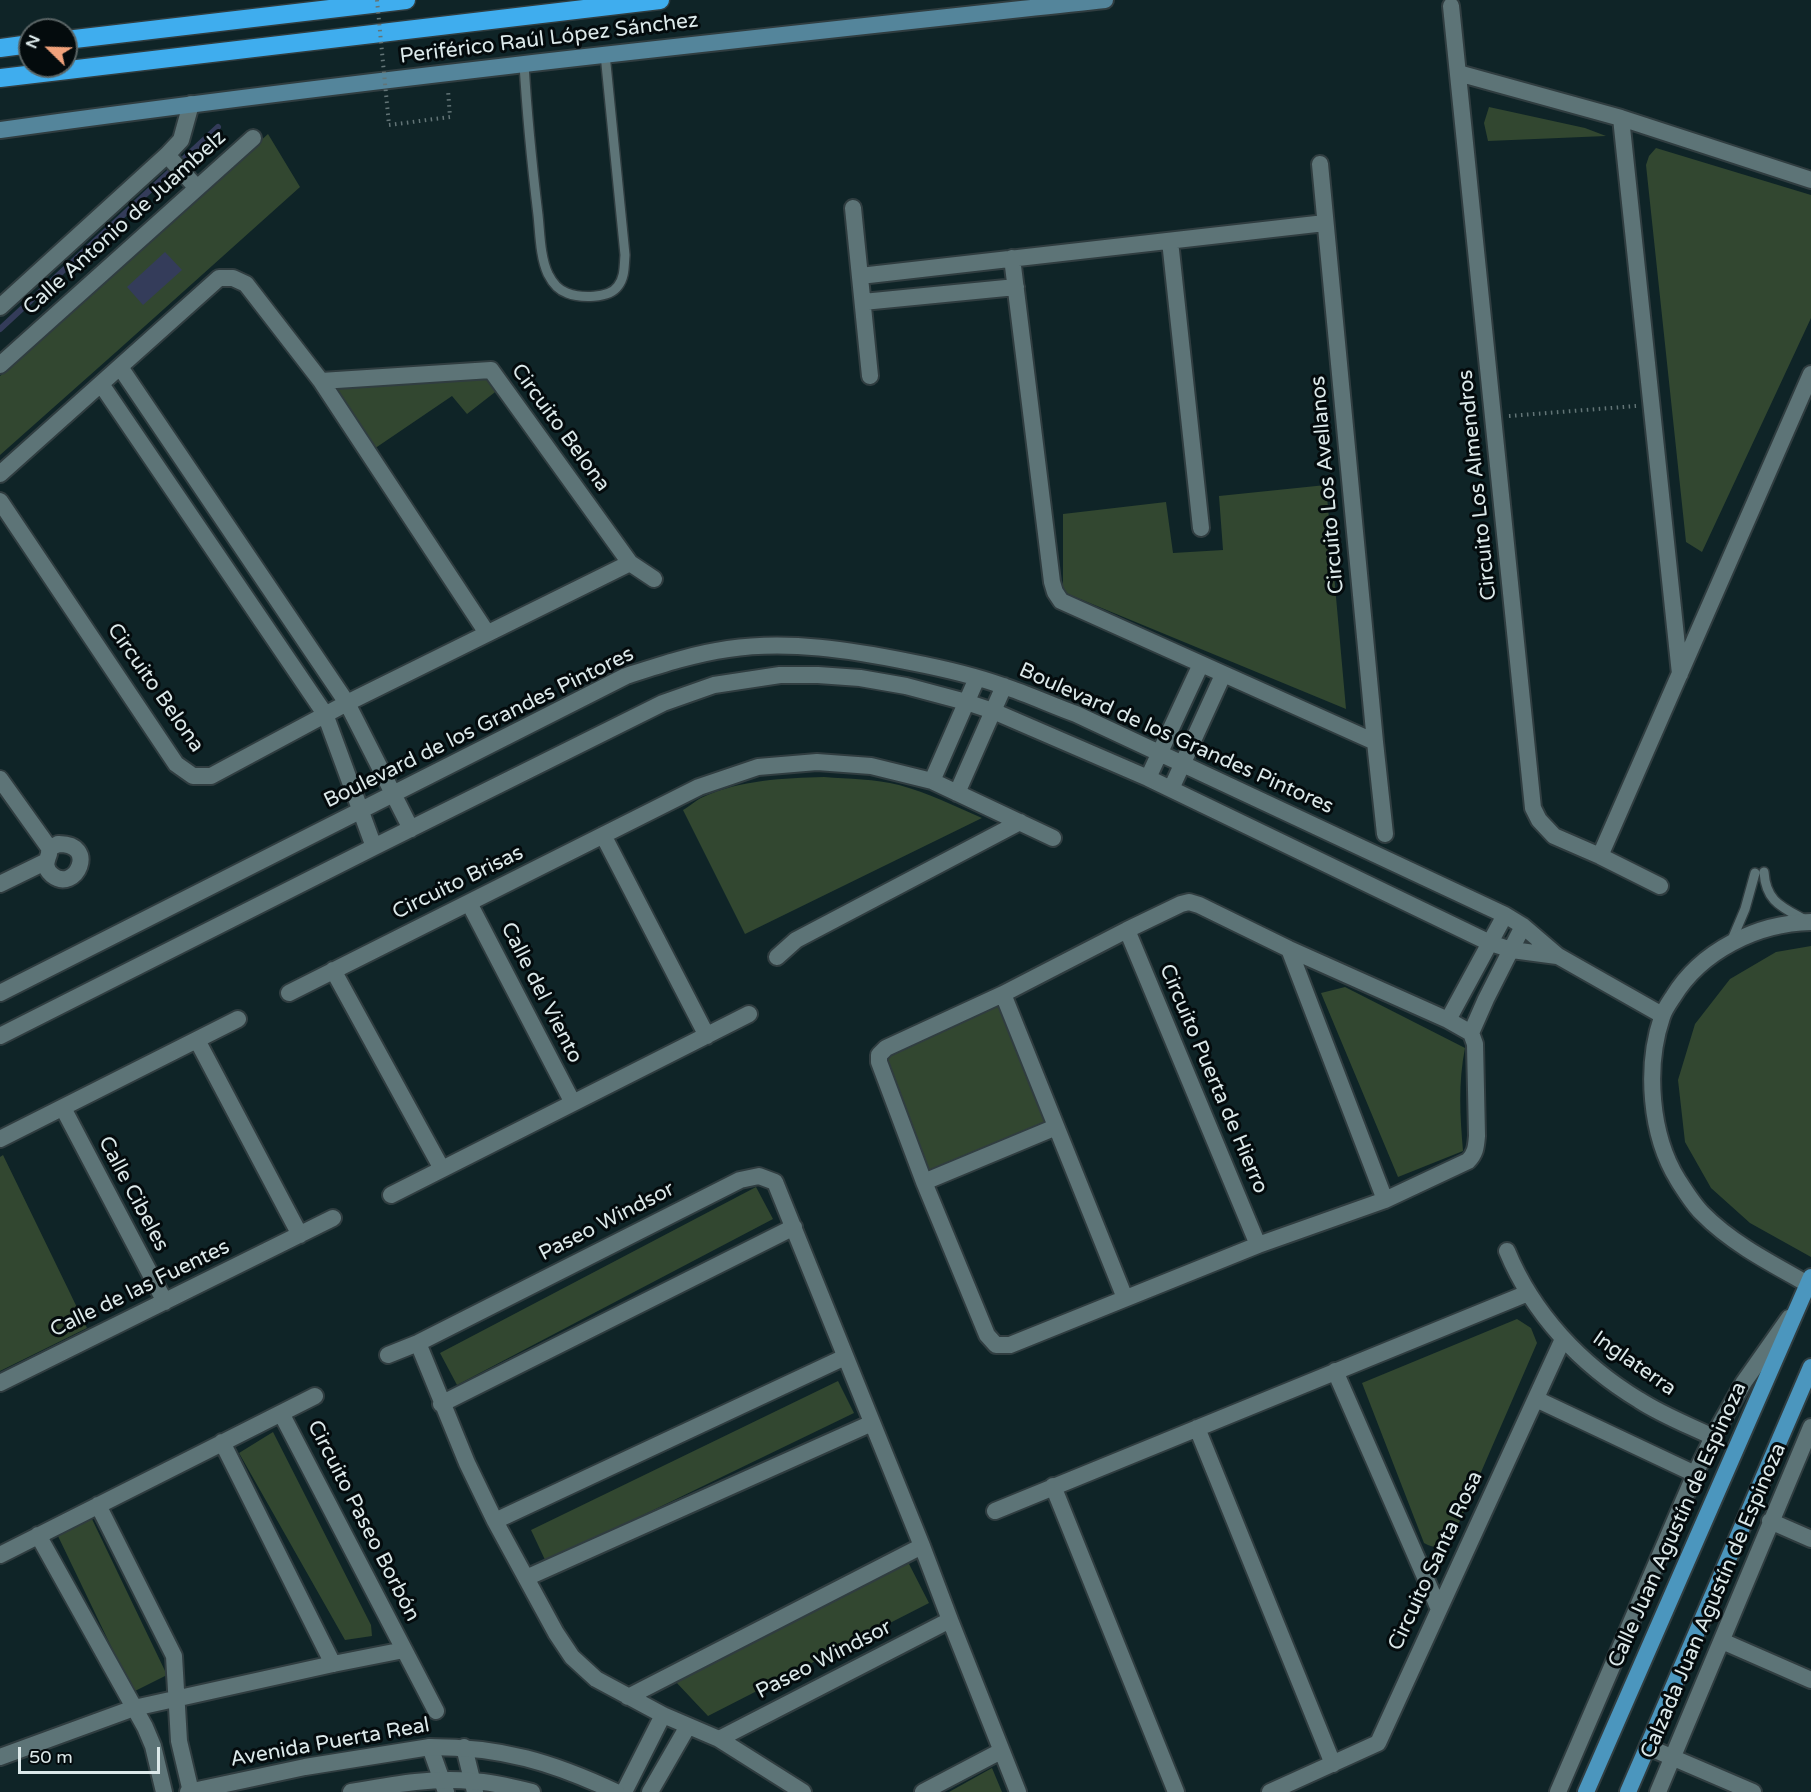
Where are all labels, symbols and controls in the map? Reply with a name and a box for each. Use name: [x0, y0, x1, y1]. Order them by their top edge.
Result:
street label: Periférico Raúl López Sánchez: [398, 8, 700, 70]
north arrow: [18, 18, 78, 78]
text: N: [22, 32, 45, 52]
street label: Calle Antonio de Juambelz: [18, 125, 232, 321]
street label: Circuito Belona: [505, 359, 615, 497]
street label: Circuito Los Almendros: [1453, 368, 1503, 602]
street label: Circuito Los Avellanos: [1306, 375, 1350, 595]
street label: Circuito Belona: [101, 619, 209, 757]
street label: Boulevard de los Grandes Pintores: [320, 642, 638, 814]
street label: Boulevard de los Grandes Pintores: [1015, 658, 1337, 820]
street label: Circuito Brisas: [388, 840, 528, 926]
street label: Calle del Viento: [495, 918, 587, 1068]
street label: Circuito Puerta de Hierro: [1153, 961, 1273, 1197]
street label: Calle Cibeles: [92, 1132, 174, 1256]
street label: Paseo Windsor: [535, 1177, 679, 1267]
street label: Calle de las Fuentes: [46, 1235, 234, 1343]
street label: Inglaterra: [1587, 1326, 1681, 1402]
street label: Calle Juan Agustín de Espinoza: [1603, 1378, 1753, 1672]
street label: Circuito Paseo Borbón: [301, 1416, 425, 1626]
street label: Calzada Juan Agustín de Espinoza: [1636, 1439, 1792, 1763]
street label: Circuito Santa Rosa: [1383, 1467, 1489, 1655]
street label: Paseo Windsor: [752, 1615, 896, 1705]
street label: Avenida Puerta Real: [228, 1713, 432, 1773]
scale bar: [21, 1735, 164, 1773]
text: 50 m: [29, 1746, 73, 1768]

